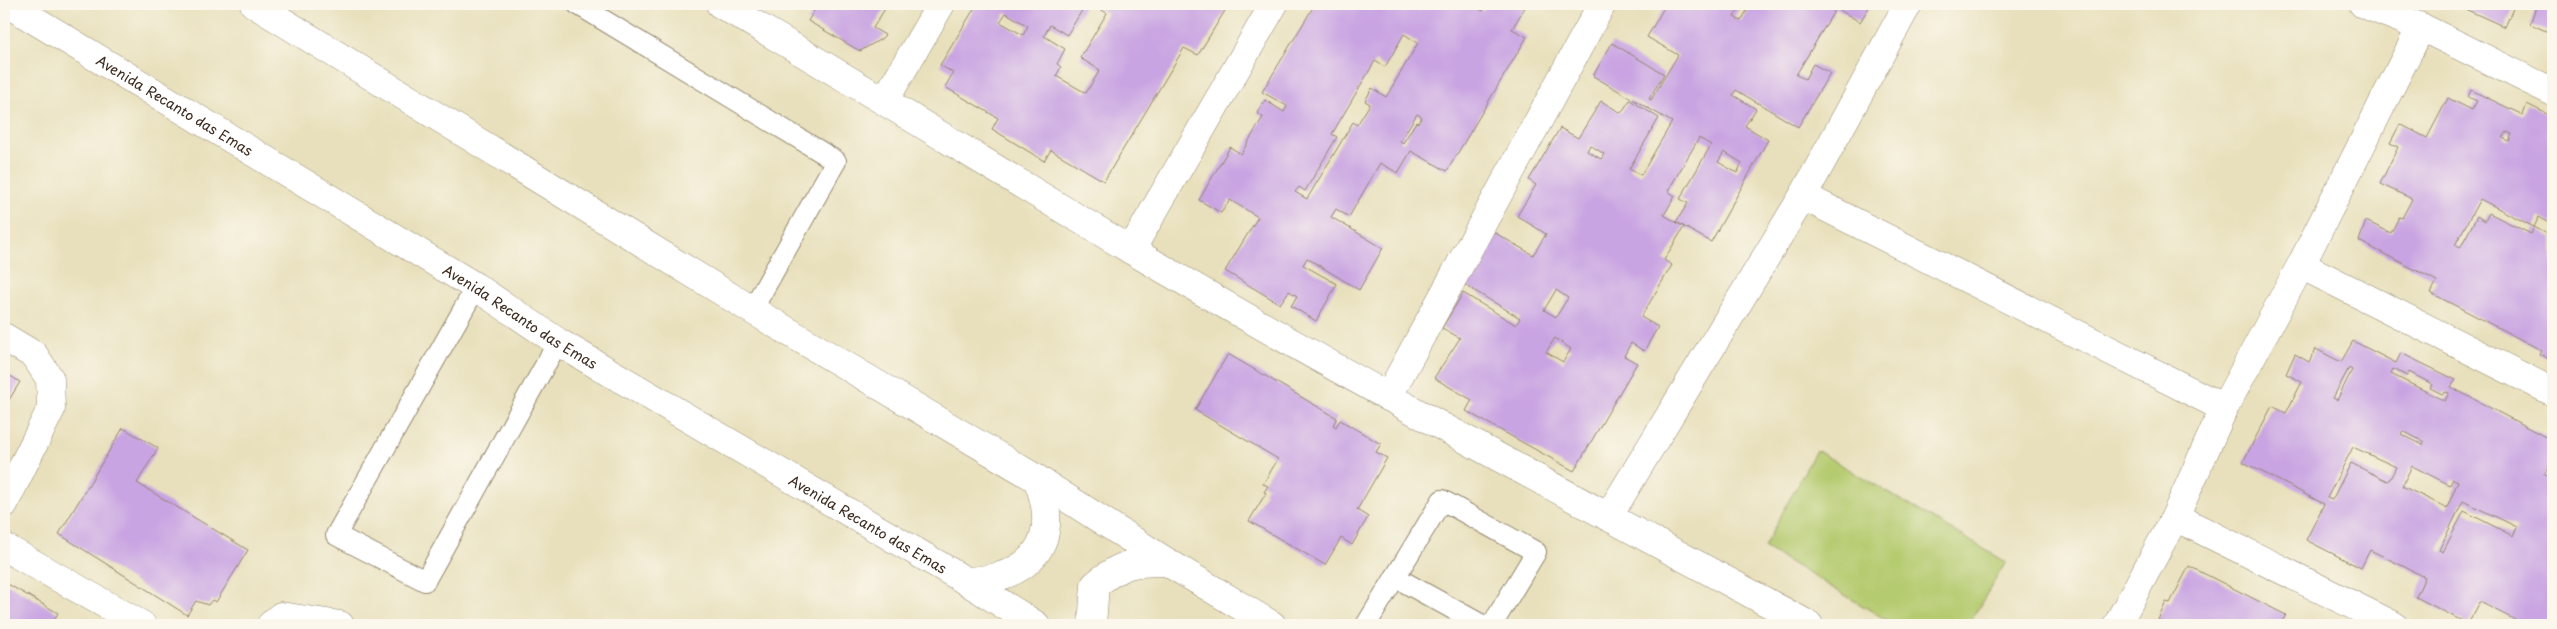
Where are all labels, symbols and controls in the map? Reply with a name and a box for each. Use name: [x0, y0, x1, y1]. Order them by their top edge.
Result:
street label: Avenida Recanto das Emas: [93, 49, 257, 160]
street label: Avenida Recanto das Emas: [439, 259, 601, 373]
street label: Avenida Recanto das Emas: [785, 469, 951, 578]

